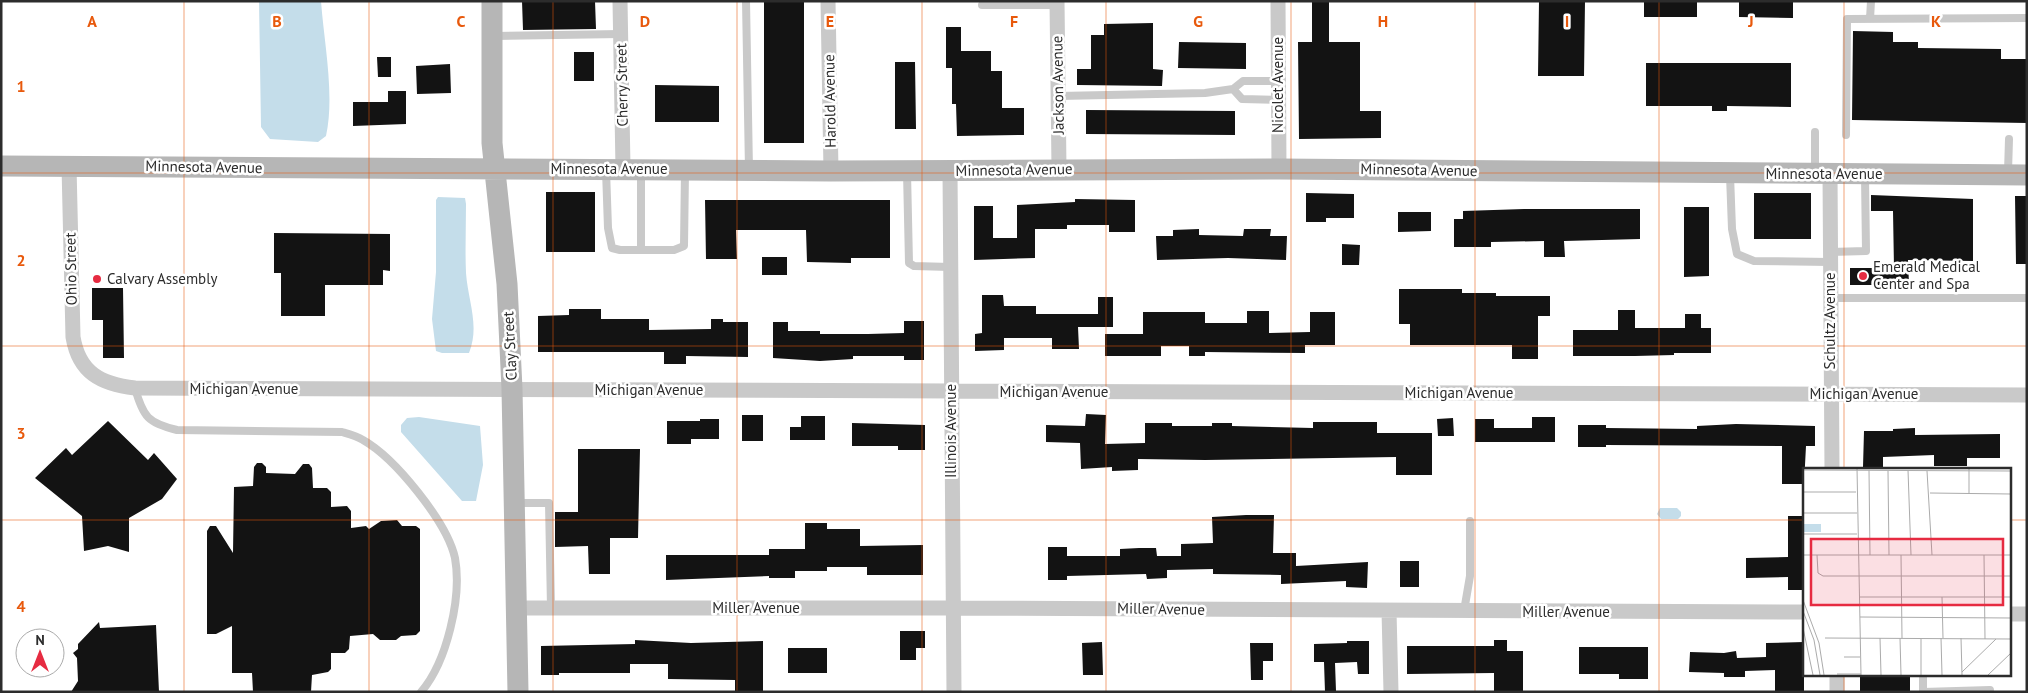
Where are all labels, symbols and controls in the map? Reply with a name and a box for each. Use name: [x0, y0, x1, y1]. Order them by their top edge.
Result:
text: A: [87, 11, 97, 31]
text: B: [272, 11, 282, 31]
text: C: [457, 11, 466, 31]
text: D: [640, 11, 650, 31]
text: E: [826, 11, 834, 31]
text: F: [1010, 11, 1018, 31]
text: G: [1193, 11, 1203, 31]
text: H: [1378, 11, 1388, 31]
text: I: [1565, 11, 1569, 31]
text: J: [1747, 11, 1754, 31]
text: K: [1931, 11, 1941, 31]
street label: Jackson Avenue: [1047, 36, 1068, 136]
street label: Nicolet Avenue: [1268, 37, 1287, 133]
street label: Cherry Street: [611, 43, 632, 127]
street label: Harold Avenue: [819, 54, 840, 148]
text: 1: [16, 76, 26, 96]
street label: Minnesota Avenue: [145, 156, 263, 177]
street label: Minnesota Avenue: [550, 159, 668, 178]
street label: Minnesota Avenue: [955, 159, 1073, 180]
street label: Minnesota Avenue: [1360, 159, 1478, 180]
street label: Minnesota Avenue: [1765, 164, 1883, 183]
street label: Ohio Street: [60, 232, 81, 306]
text: 2: [16, 250, 26, 270]
place label: Emerald Medical Center and Spa: [1873, 257, 1981, 293]
place label: Calvary Assembly: [107, 269, 218, 288]
marker: Emerald Medical Center and Spa: [1857, 270, 1869, 282]
street label: Schultz Avenue: [1820, 272, 1839, 370]
marker: Calvary Assembly: [91, 273, 103, 285]
street label: Clay Street: [498, 311, 521, 381]
street label: Michigan Avenue: [190, 379, 298, 398]
street label: Michigan Avenue: [595, 380, 703, 399]
street label: Michigan Avenue: [1000, 382, 1108, 401]
street label: Michigan Avenue: [1405, 383, 1513, 402]
street label: Illinois Avenue: [941, 384, 960, 478]
street label: Michigan Avenue: [1810, 384, 1918, 403]
text: 3: [16, 423, 26, 443]
inset map: [1803, 468, 2010, 676]
text: 4: [16, 596, 26, 616]
street label: Miller Avenue: [712, 598, 800, 617]
street label: Miller Avenue: [1117, 598, 1205, 619]
street label: Miller Avenue: [1522, 602, 1610, 621]
north arrow: [15, 628, 65, 678]
text: N: [35, 631, 45, 649]

